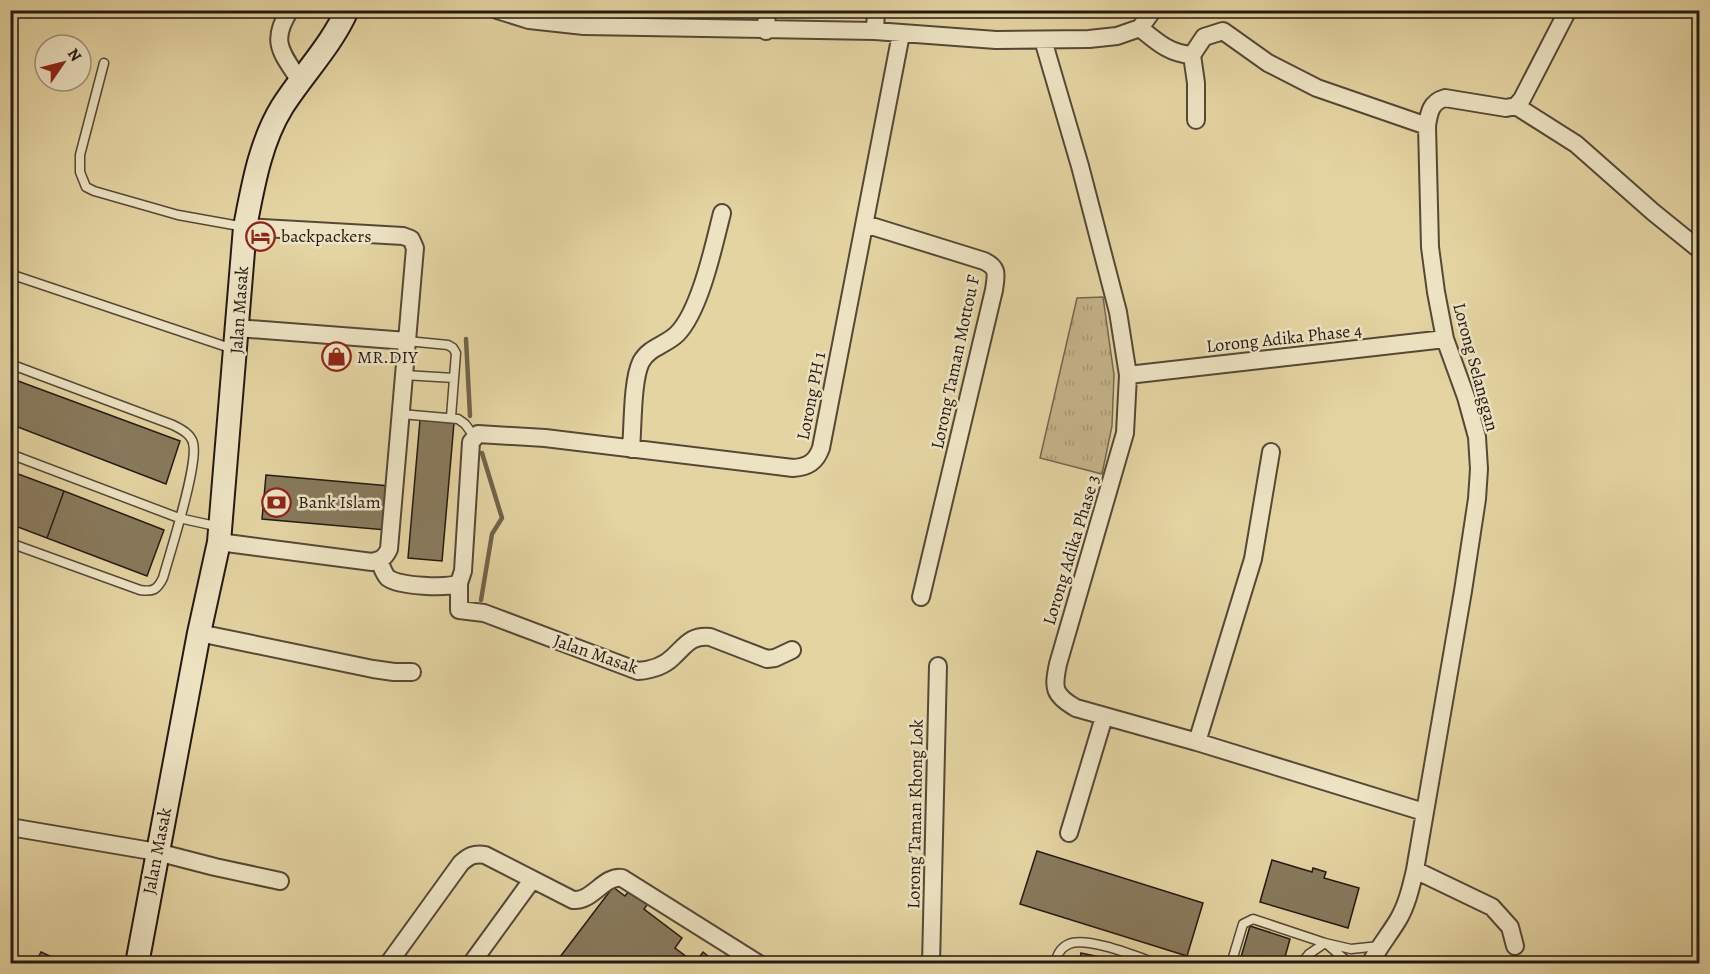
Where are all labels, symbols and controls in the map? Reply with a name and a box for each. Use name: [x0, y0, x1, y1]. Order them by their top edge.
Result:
north arrow: [33, 33, 93, 93]
text: N: [62, 44, 87, 66]
hotel icon: backpackers: [244, 220, 276, 252]
place label: backpackers: [281, 224, 371, 248]
street label: Jalan Masak: [224, 265, 254, 355]
street label: Lorong Taman Mottou F: [925, 273, 985, 451]
street label: Lorong Selanggan: [1447, 300, 1505, 434]
street label: Lorong Adika Phase 4: [1205, 318, 1363, 358]
shop icon: MR.DIY: [320, 341, 352, 373]
place label: MR.DIY: [357, 345, 419, 369]
street label: Lorong PH 1: [791, 350, 831, 442]
street label: Lorong Adika Phase 3: [1037, 472, 1105, 628]
bank icon: Bank Islam: [261, 486, 293, 518]
place label: Bank Islam: [298, 490, 381, 514]
street label: Jalan Masak: [551, 628, 642, 680]
street label: Lorong Taman Khong Lok: [901, 719, 929, 909]
street label: Jalan Masak: [137, 805, 177, 896]

